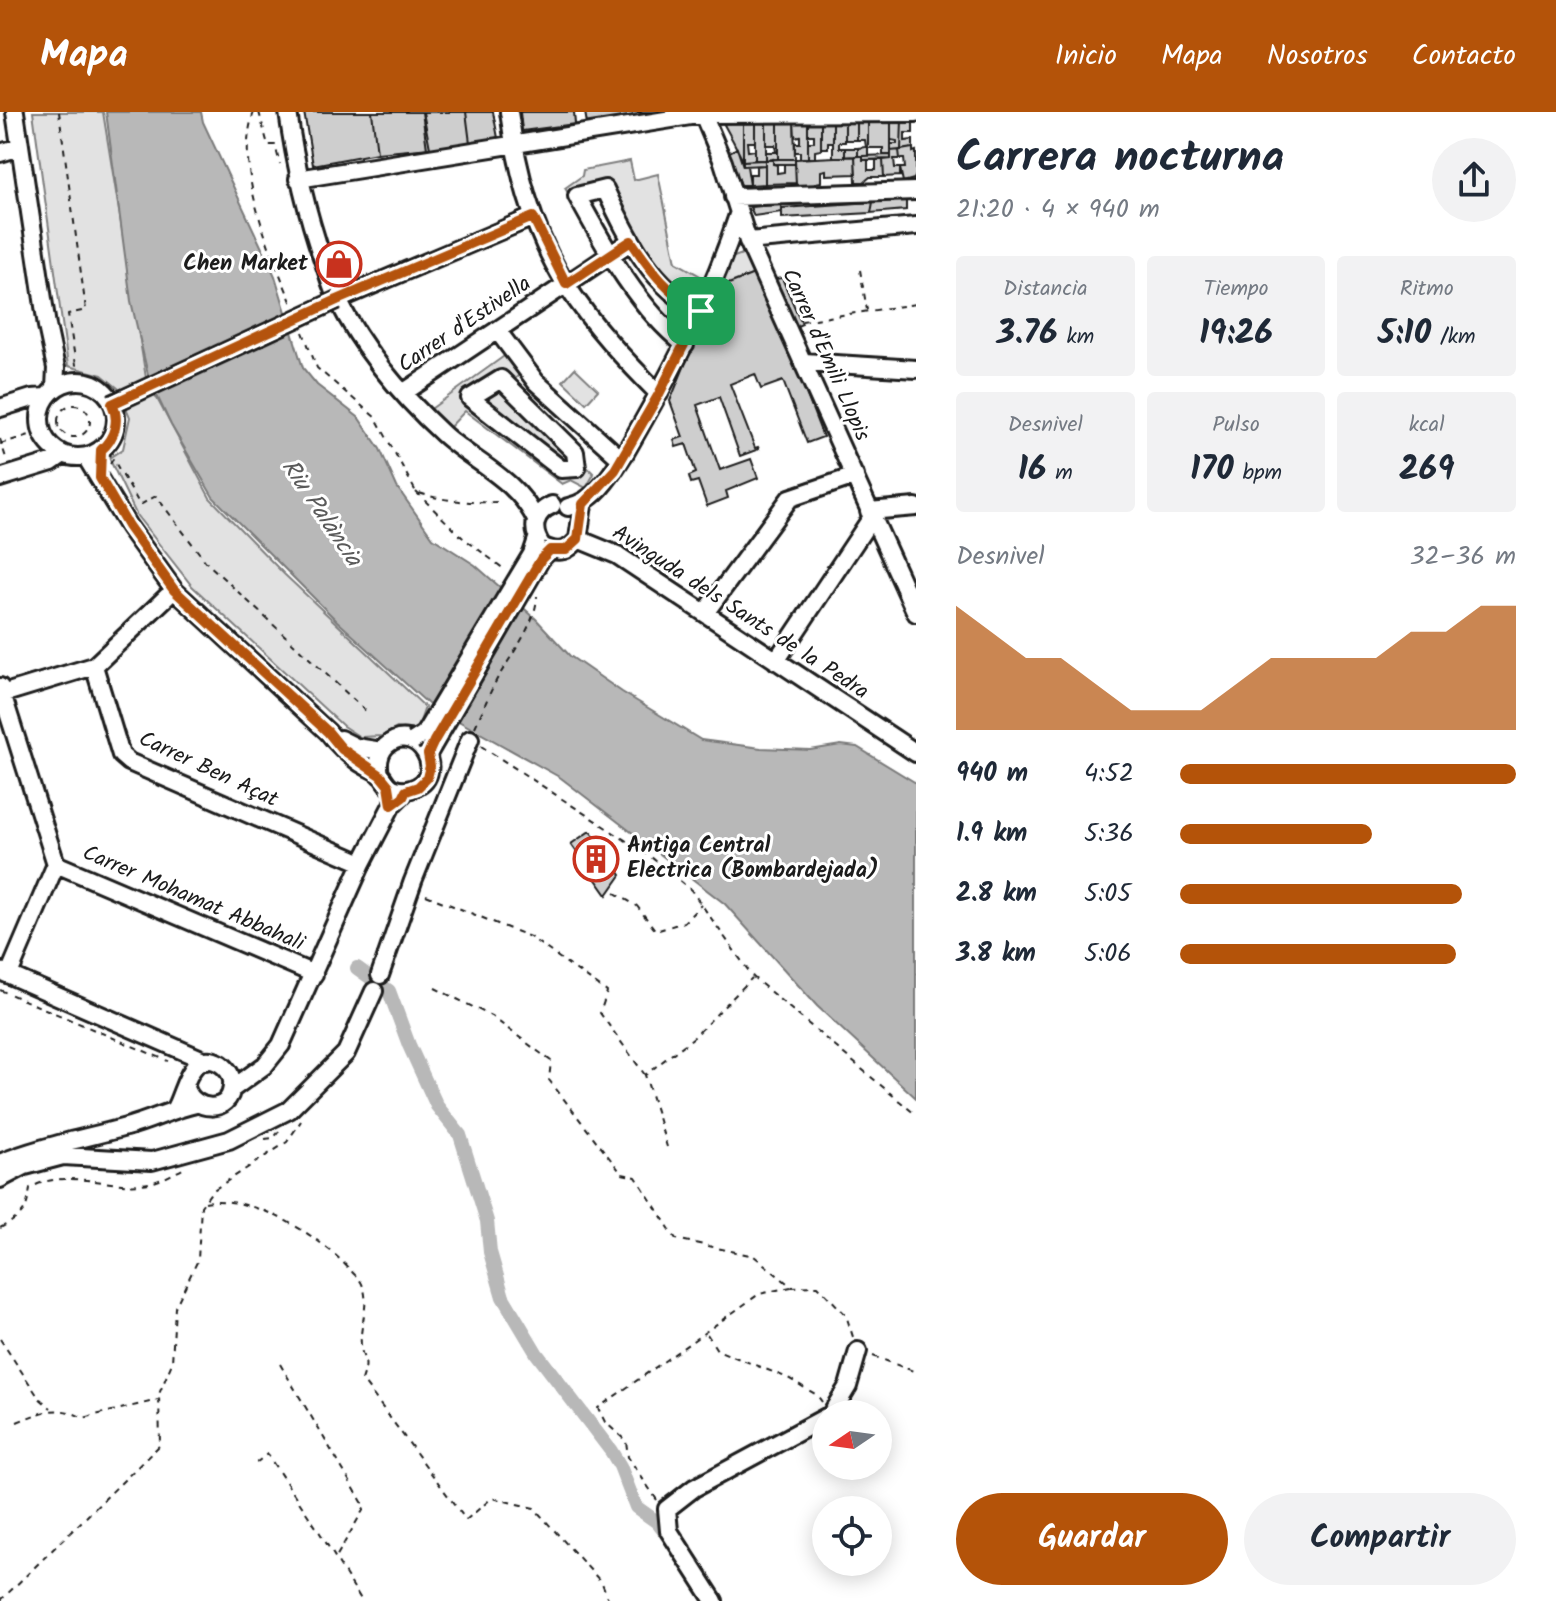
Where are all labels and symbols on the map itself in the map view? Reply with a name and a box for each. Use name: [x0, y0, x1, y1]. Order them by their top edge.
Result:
shop icon: Chen Market: [315, 240, 363, 288]
place label: Chen Market: [183, 247, 309, 282]
street label: Carrer d'Emili Llopis: [771, 263, 879, 448]
street label: Carrer d'Estivella: [391, 267, 539, 383]
pin: [667, 277, 735, 345]
water label: Riu Palància: [270, 451, 372, 576]
street label: Avinguda dels Sants de la Pedra: [605, 517, 875, 709]
street label: Carrer Ben Açat: [132, 722, 284, 818]
place label: Antiga Central Electrica (Bombardejada): [627, 829, 879, 889]
building icon: Antiga Central Electrica (Bombardejada): [572, 835, 620, 883]
street label: Carrer Mohamat Abbahali: [77, 836, 310, 962]
north arrow: [812, 1400, 892, 1480]

